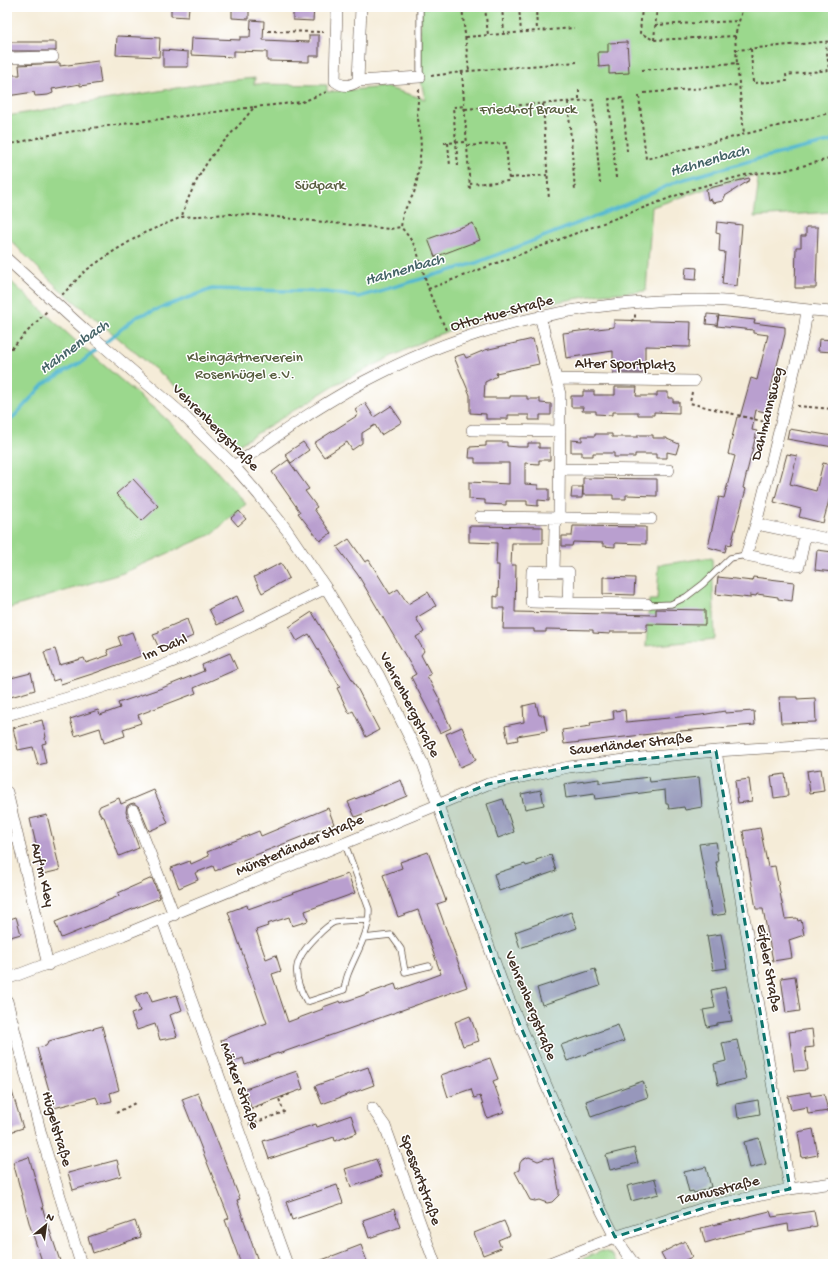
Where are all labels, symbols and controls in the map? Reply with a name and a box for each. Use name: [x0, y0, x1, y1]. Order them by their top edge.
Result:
park label: Friedhof Brauck: [479, 101, 578, 119]
water label: Hahnenbach: [668, 142, 752, 182]
park label: Südpark: [295, 177, 347, 195]
water label: Hahnenbach: [363, 251, 447, 291]
street label: Otto-Hue-Straße: [449, 292, 555, 336]
water label: Hahnenbach: [36, 316, 114, 380]
park label: Kleingärtnerverein Rosenhügel e.V.: [187, 349, 303, 384]
street label: Alter Sportplatz: [575, 355, 676, 375]
street label: Dahlmannsweg: [747, 365, 788, 464]
street label: Vehrenbergstraße: [167, 380, 263, 476]
street label: Im Dahl: [140, 630, 190, 666]
street label: Vehrenbergstraße: [374, 648, 443, 761]
street label: Sauerländer Straße: [569, 730, 693, 760]
street label: Münsterländer Straße: [233, 811, 367, 881]
street label: Auf'm Kley: [26, 841, 58, 909]
street label: Eifeler Straße: [751, 923, 785, 1013]
street label: Vehrenbergstraße: [500, 948, 560, 1063]
street label: Märker Straße: [215, 1040, 263, 1132]
street label: Hügelstraße: [37, 1089, 75, 1169]
street label: Spessartstraße: [395, 1132, 445, 1228]
street label: Taunusstraße: [676, 1172, 762, 1210]
north arrow: [26, 1205, 66, 1245]
text: N: [44, 1211, 56, 1225]

